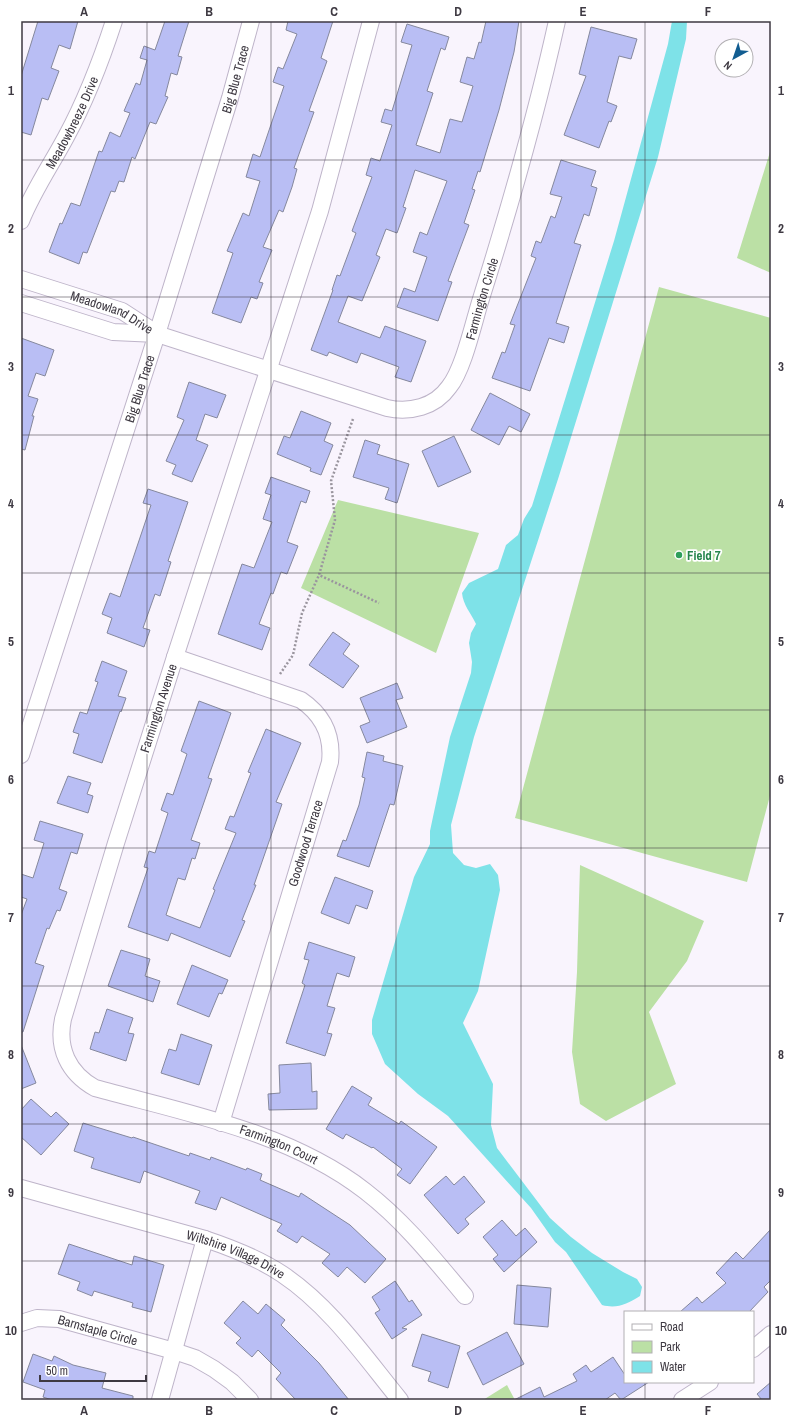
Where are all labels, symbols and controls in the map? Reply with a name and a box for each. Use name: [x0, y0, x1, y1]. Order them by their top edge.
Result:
text: A: [80, 3, 88, 20]
text: B: [205, 3, 213, 20]
text: C: [330, 3, 338, 20]
text: D: [454, 3, 462, 20]
text: E: [579, 3, 587, 20]
text: F: [705, 3, 712, 20]
north arrow: [714, 38, 754, 78]
street label: Big Blue Trace: [218, 43, 253, 115]
text: N: [721, 58, 735, 73]
street label: Meadowbreeze Drive: [42, 74, 102, 172]
text: 1: [8, 82, 14, 99]
text: 1: [778, 82, 784, 99]
text: 2: [8, 220, 14, 237]
text: 2: [778, 220, 784, 237]
street label: Farmington Circle: [462, 256, 502, 342]
street label: Meadowland Drive: [68, 287, 156, 338]
street label: Big Blue Trace: [121, 353, 159, 425]
text: 3: [8, 358, 14, 375]
text: 3: [778, 358, 784, 375]
text: 4: [8, 495, 14, 512]
text: 4: [778, 495, 784, 512]
place label: Field 7: [687, 547, 721, 564]
marker: Field 7: [674, 550, 684, 560]
text: 5: [8, 633, 14, 650]
text: 5: [778, 633, 784, 650]
street label: Farmington Avenue: [136, 662, 181, 755]
text: 6: [8, 771, 14, 788]
text: 6: [778, 771, 784, 788]
street label: Goodwood Terrace: [284, 798, 327, 889]
text: 7: [8, 909, 14, 926]
text: 7: [778, 909, 784, 926]
text: 8: [8, 1046, 14, 1063]
text: 8: [778, 1046, 784, 1063]
street label: Farmington Court: [237, 1121, 321, 1168]
text: 9: [8, 1184, 14, 1201]
text: 9: [778, 1184, 784, 1201]
street label: Wiltshire Village Drive: [184, 1226, 288, 1283]
street label: Barnstaple Circle: [56, 1311, 139, 1349]
legend: [624, 1311, 754, 1383]
text: Road: [660, 1319, 684, 1335]
text: 10: [5, 1322, 17, 1339]
text: 10: [775, 1322, 787, 1339]
text: Park: [660, 1339, 680, 1355]
scale bar: [40, 1357, 146, 1383]
text: Water: [660, 1359, 687, 1375]
text: 50 m: [46, 1363, 68, 1379]
text: A: [80, 1402, 88, 1419]
text: B: [205, 1402, 213, 1419]
text: C: [330, 1402, 338, 1419]
text: D: [454, 1402, 462, 1419]
text: E: [579, 1402, 587, 1419]
text: F: [705, 1402, 712, 1419]

